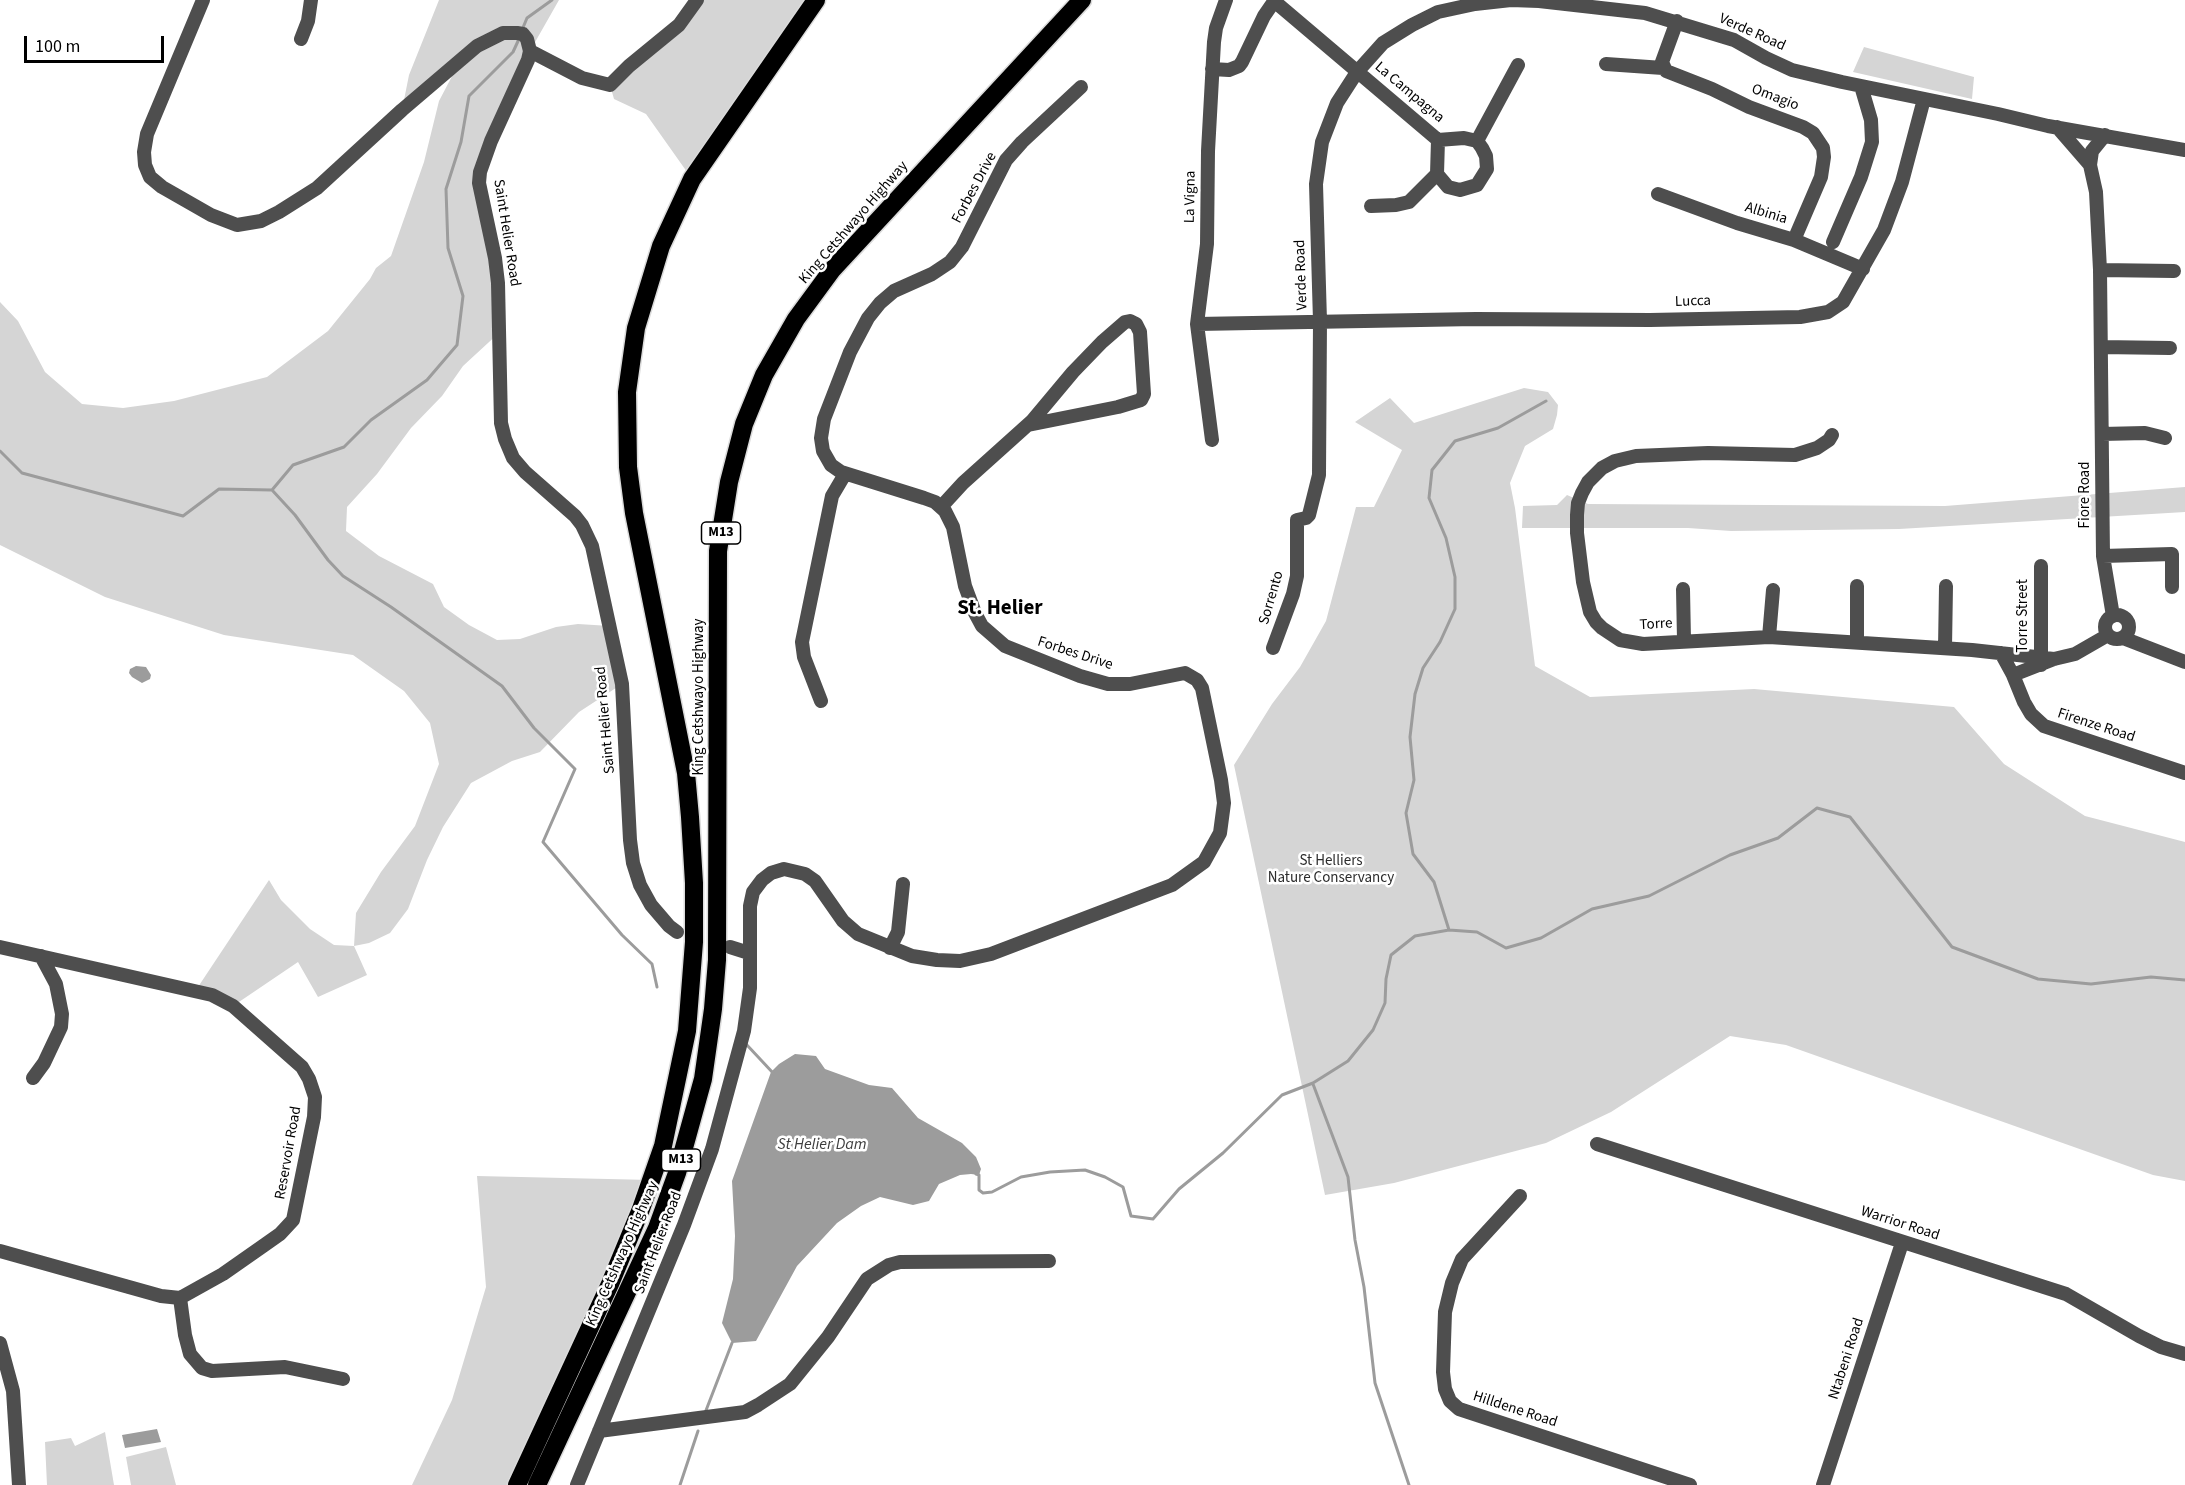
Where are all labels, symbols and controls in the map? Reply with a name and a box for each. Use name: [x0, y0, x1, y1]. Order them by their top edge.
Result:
street label: Verde Road: [1716, 10, 1788, 56]
scale bar: [27, 24, 166, 62]
text: 100 m: [35, 34, 80, 59]
street label: La Campagna: [1370, 59, 1448, 127]
street label: Omagio: [1749, 81, 1801, 115]
street label: Forbes Drive: [949, 149, 1001, 227]
street label: King Cetshwayo Highway: [796, 158, 912, 288]
street label: La Vigna: [1182, 171, 1200, 223]
street label: Saint Helier Road: [489, 178, 523, 288]
street label: Albinia: [1743, 199, 1789, 229]
street label: Verde Road: [1292, 239, 1312, 311]
street label: Lucca: [1675, 292, 1711, 312]
street label: Fiore Road: [2077, 462, 2095, 528]
road number: M13: [702, 522, 740, 544]
street label: Sorrento: [1256, 569, 1288, 627]
street label: Torre Street: [2015, 579, 2033, 653]
district label: St. Helier: [957, 596, 1043, 622]
street label: Torre: [1639, 615, 1673, 635]
street label: King Cetshwayo Highway: [691, 618, 709, 776]
street label: Forbes Drive: [1035, 633, 1115, 675]
street label: Saint Helier Road: [592, 665, 620, 775]
street label: Firenze Road: [2055, 705, 2137, 747]
park label: St Helliers Nature Conservancy: [1268, 853, 1394, 888]
street label: Reservoir Road: [272, 1105, 306, 1201]
water label: St Helier Dam: [777, 1135, 867, 1155]
road number: M13: [662, 1149, 700, 1171]
street label: King Cetshwayo Highway: [583, 1179, 663, 1329]
street label: Saint Helier Road: [631, 1189, 687, 1297]
street label: Warrior Road: [1858, 1203, 1942, 1245]
street label: Ntabeni Road: [1825, 1316, 1869, 1402]
street label: Hilldene Road: [1471, 1388, 1559, 1432]

